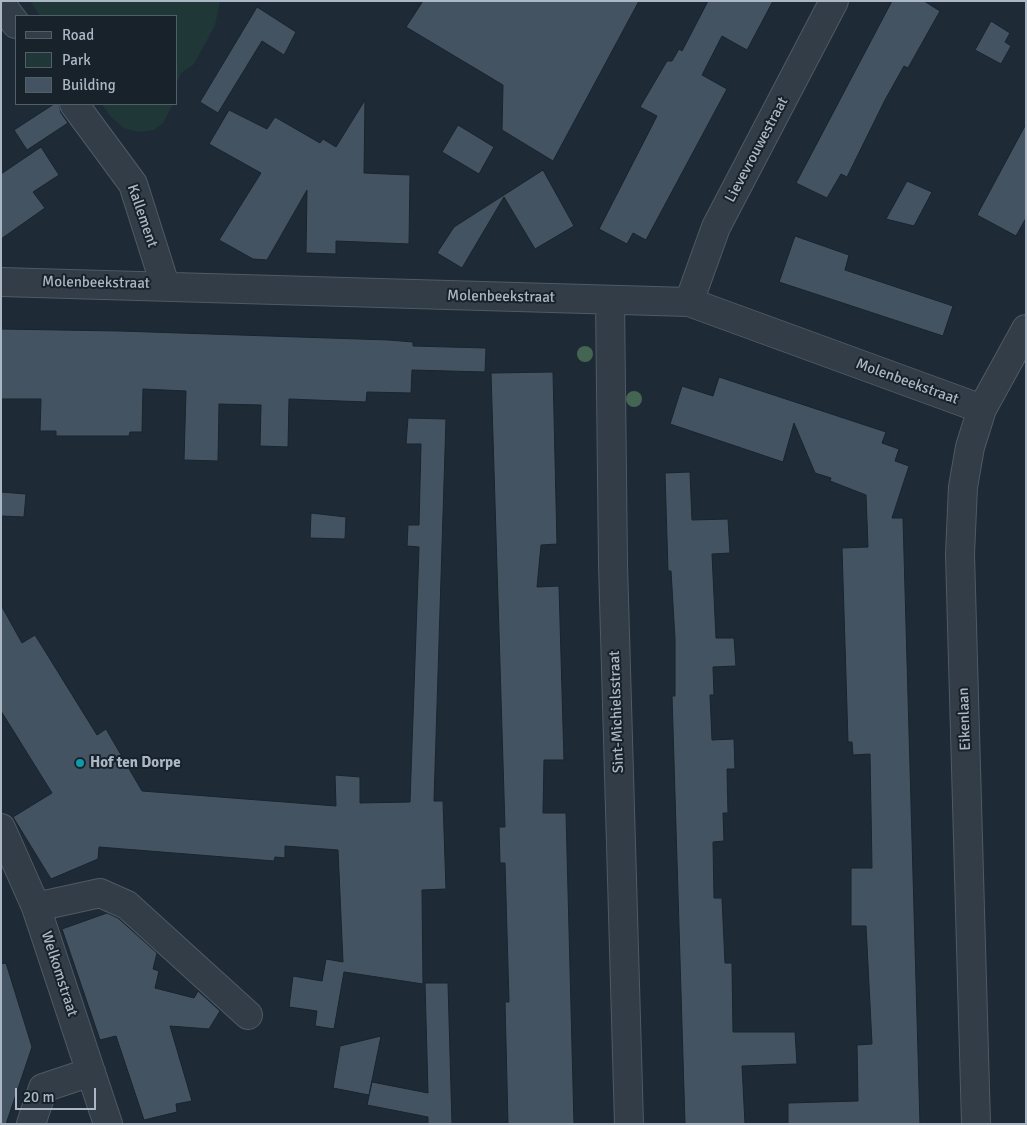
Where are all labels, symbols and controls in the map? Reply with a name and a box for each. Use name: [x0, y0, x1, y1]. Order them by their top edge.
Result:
legend: [15, 15, 178, 105]
text: Road: [62, 26, 94, 44]
text: Park: [62, 51, 91, 69]
text: Building: [62, 76, 116, 94]
street label: Lievevrouwestraat: [722, 94, 792, 206]
street label: Kallement: [123, 182, 161, 250]
street label: Molenbeekstraat: [42, 273, 150, 293]
street label: Molenbeekstraat: [447, 287, 555, 307]
street label: Molenbeekstraat: [853, 355, 961, 409]
street label: Sint-Michielsstraat: [606, 650, 628, 774]
street label: Eikenlaan: [955, 687, 975, 751]
place label: Hof ten Dorpe: [90, 754, 181, 772]
marker: Hof ten Dorpe: [74, 757, 86, 769]
street label: Welkomstraat: [37, 929, 81, 1019]
scale bar: [18, 1078, 99, 1110]
text: 20 m: [23, 1088, 54, 1106]

